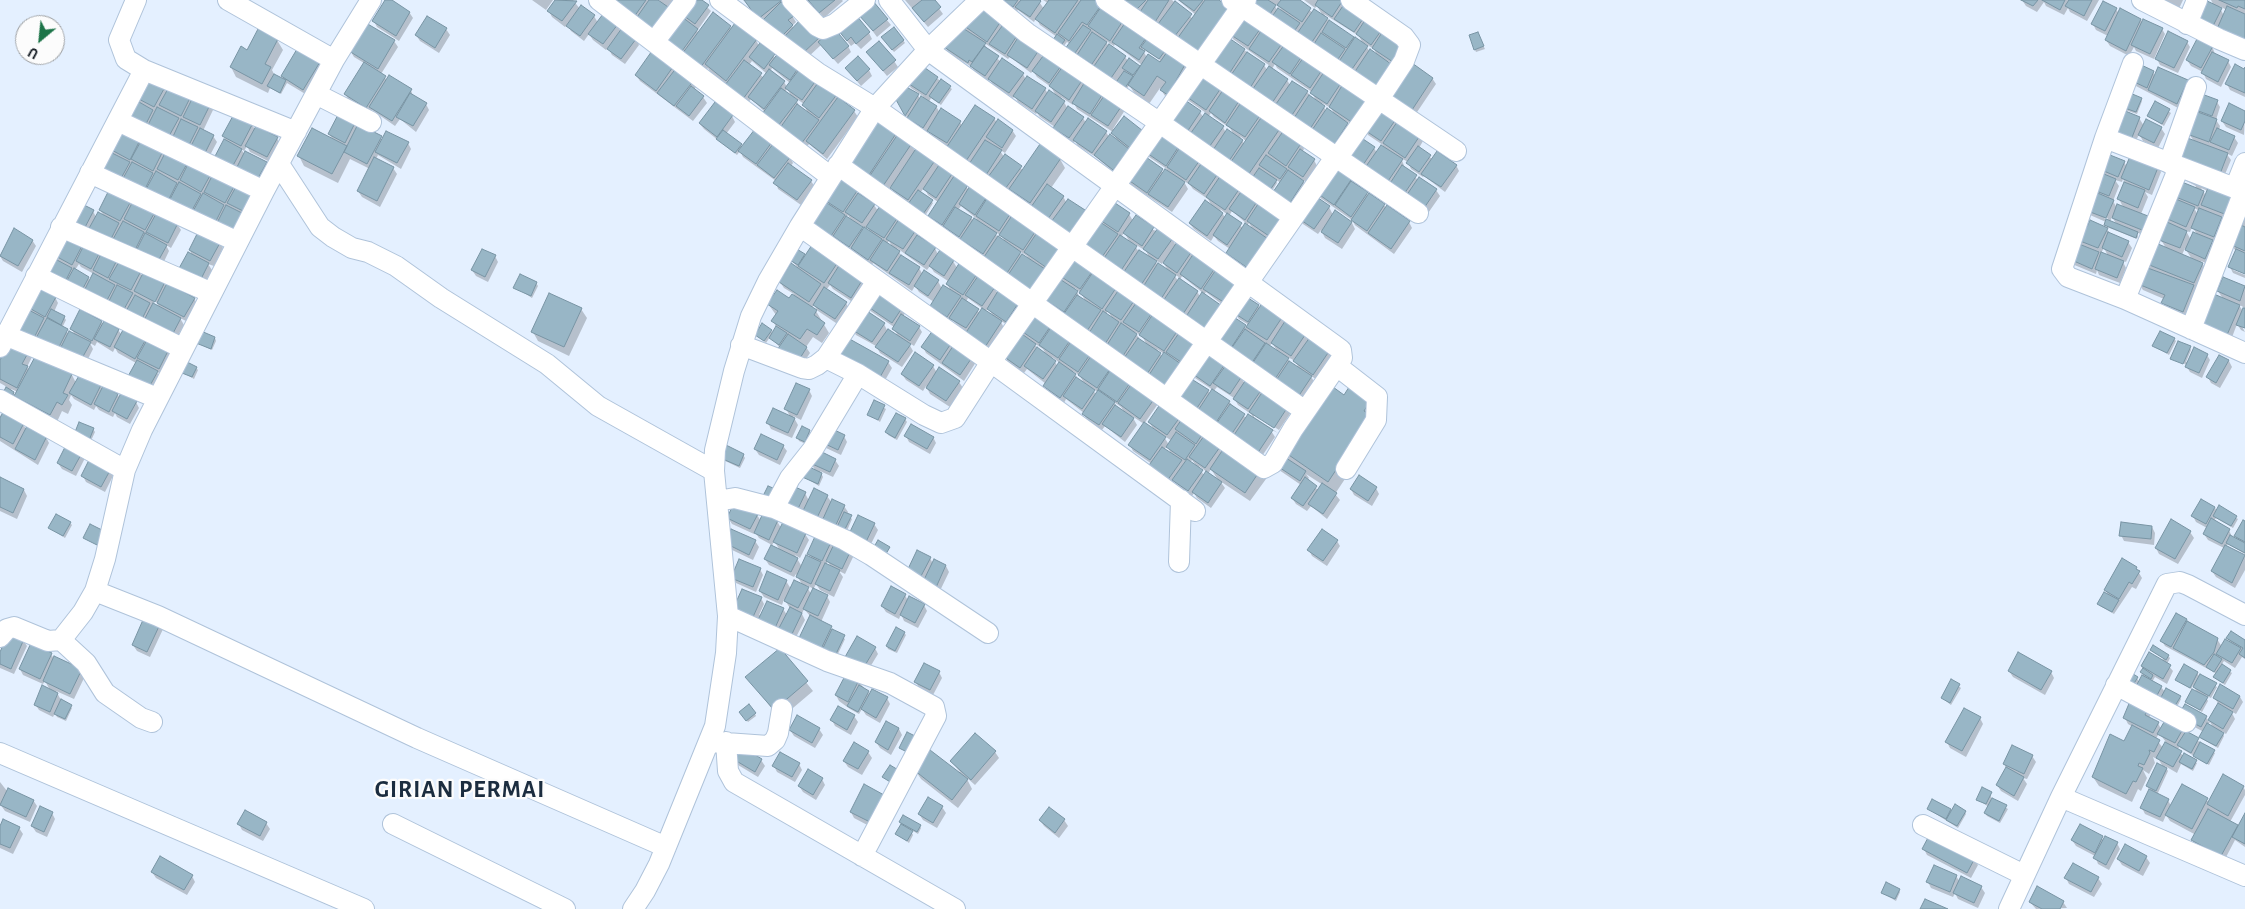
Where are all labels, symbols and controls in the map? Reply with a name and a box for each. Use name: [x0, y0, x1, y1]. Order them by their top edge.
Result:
north arrow: [15, 15, 65, 65]
text: U: [26, 44, 41, 61]
district label: GIRIAN PERMAI: [373, 776, 547, 804]

